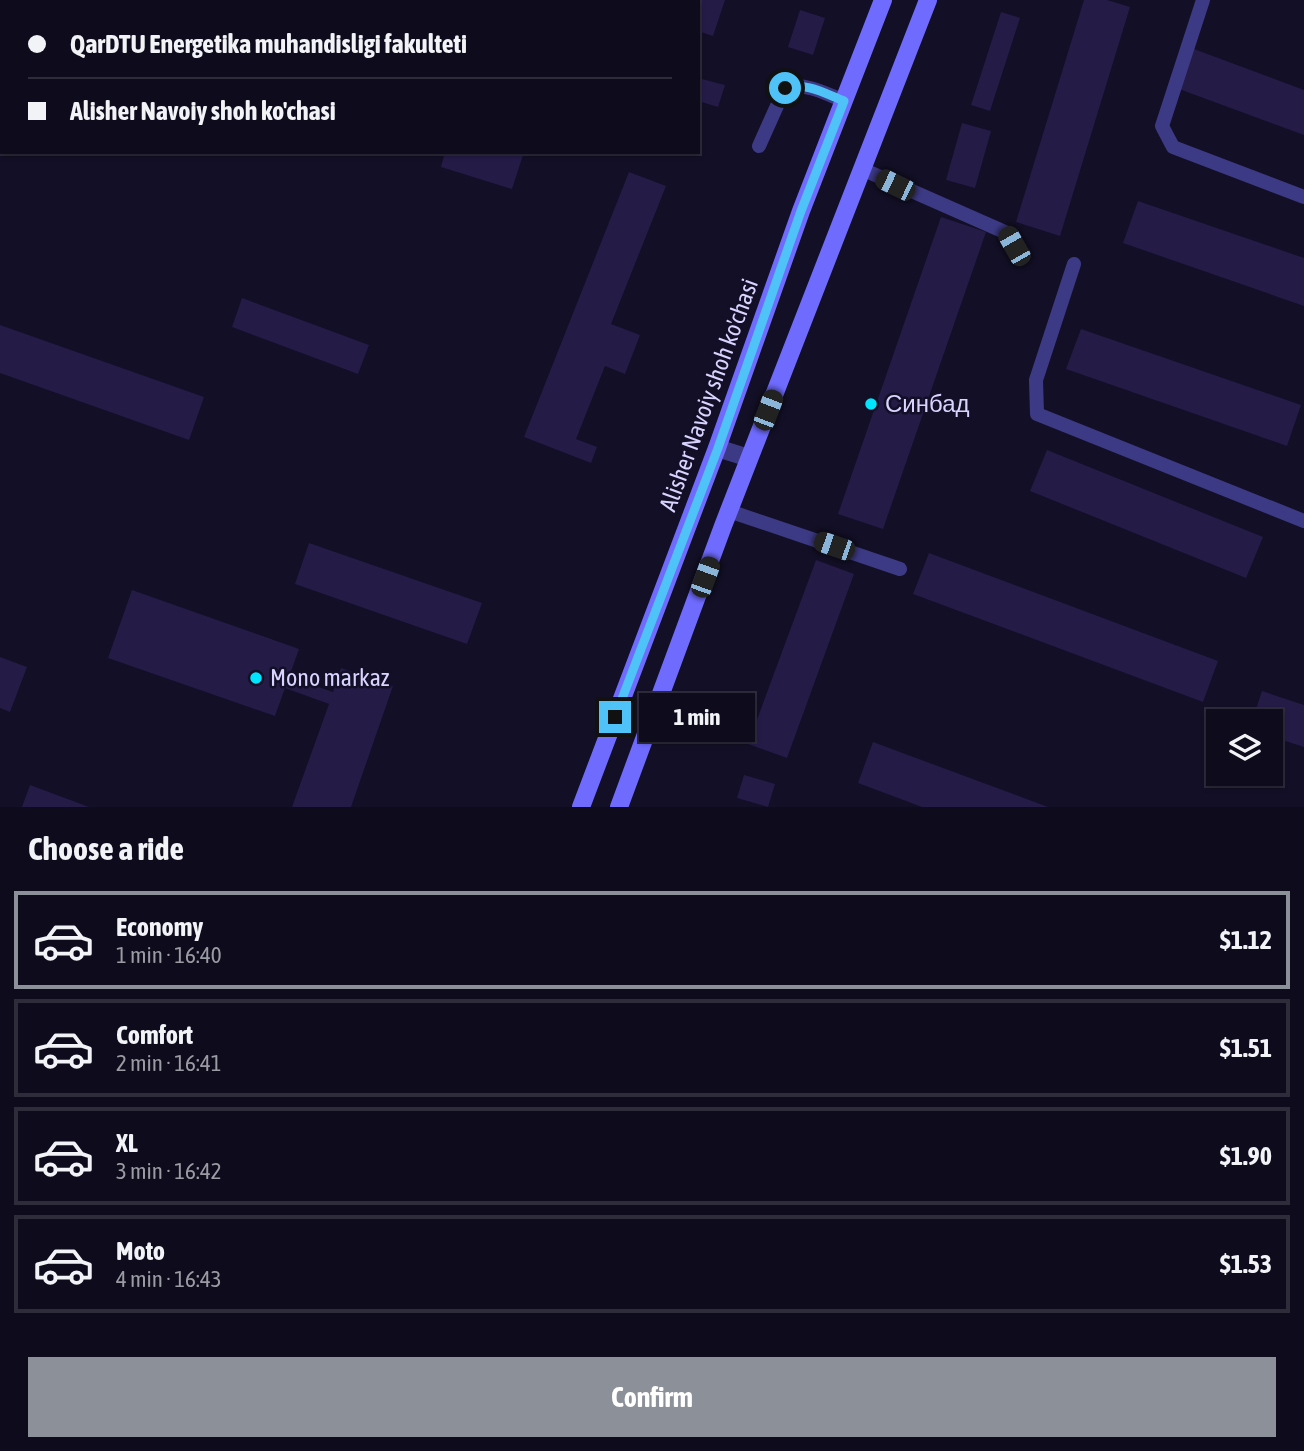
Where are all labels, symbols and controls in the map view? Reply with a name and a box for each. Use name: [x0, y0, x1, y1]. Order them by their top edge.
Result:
text: QarDTU Energetika muhandisligi fakulteti: [70, 29, 467, 59]
route start: [769, 72, 801, 104]
text: Alisher Navoiy shoh ko'chasi: [70, 96, 336, 126]
car: [872, 166, 919, 204]
car: [995, 223, 1034, 269]
street label: Alisher Navoiy shoh ko'chasi: [654, 275, 763, 515]
car: [751, 387, 786, 433]
place label: Синбад: [885, 390, 970, 417]
marker: Синбад: [863, 396, 879, 412]
car: [811, 529, 858, 563]
car: [688, 554, 723, 600]
place label: Mono markaz: [270, 664, 390, 691]
marker: Mono markaz: [248, 670, 264, 686]
callout: 1 min: [640, 692, 755, 742]
route end: [599, 701, 631, 733]
text: 1 min: [674, 704, 720, 730]
map controls: [1206, 709, 1283, 786]
button: layers: [1206, 709, 1283, 786]
text: Choose a ride: [28, 830, 184, 867]
icon: car: [32, 909, 95, 972]
text: Economy: [116, 912, 203, 942]
text: $1.12: [1220, 925, 1272, 955]
text: 1 min · 16:40: [116, 942, 222, 968]
icon: car: [32, 1017, 95, 1080]
text: Comfort: [116, 1020, 193, 1050]
text: $1.51: [1220, 1033, 1272, 1063]
text: 2 min · 16:41: [116, 1050, 222, 1076]
icon: car: [32, 1125, 95, 1188]
text: XL: [116, 1128, 138, 1158]
text: $1.90: [1220, 1141, 1272, 1171]
text: 3 min · 16:42: [116, 1158, 222, 1184]
icon: car: [32, 1233, 95, 1296]
text: Moto: [116, 1236, 165, 1266]
text: $1.53: [1220, 1249, 1272, 1279]
text: 4 min · 16:43: [116, 1266, 222, 1292]
button: Confirm: [28, 1357, 1276, 1437]

